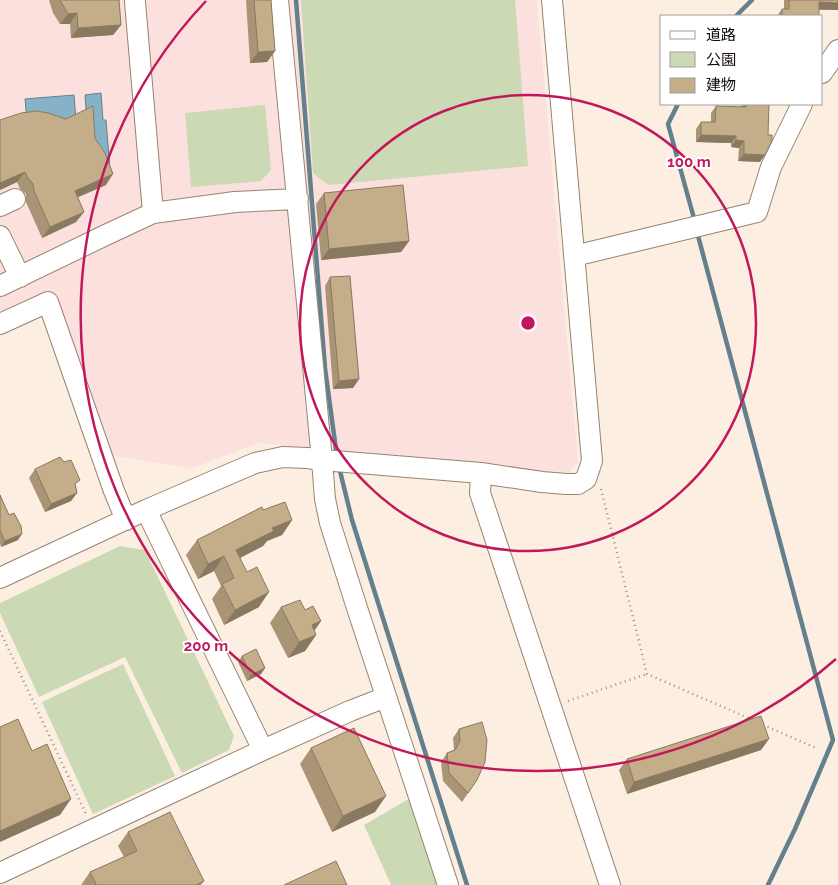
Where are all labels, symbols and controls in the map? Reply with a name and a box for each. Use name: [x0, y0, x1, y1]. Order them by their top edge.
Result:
legend: [660, 15, 823, 105]
text: 道路: [706, 26, 736, 44]
text: 公園: [706, 51, 736, 69]
text: 建物: [706, 76, 736, 94]
text: 100 m: [667, 153, 711, 171]
centre of rings: [519, 314, 537, 332]
text: 200 m: [184, 637, 228, 655]

